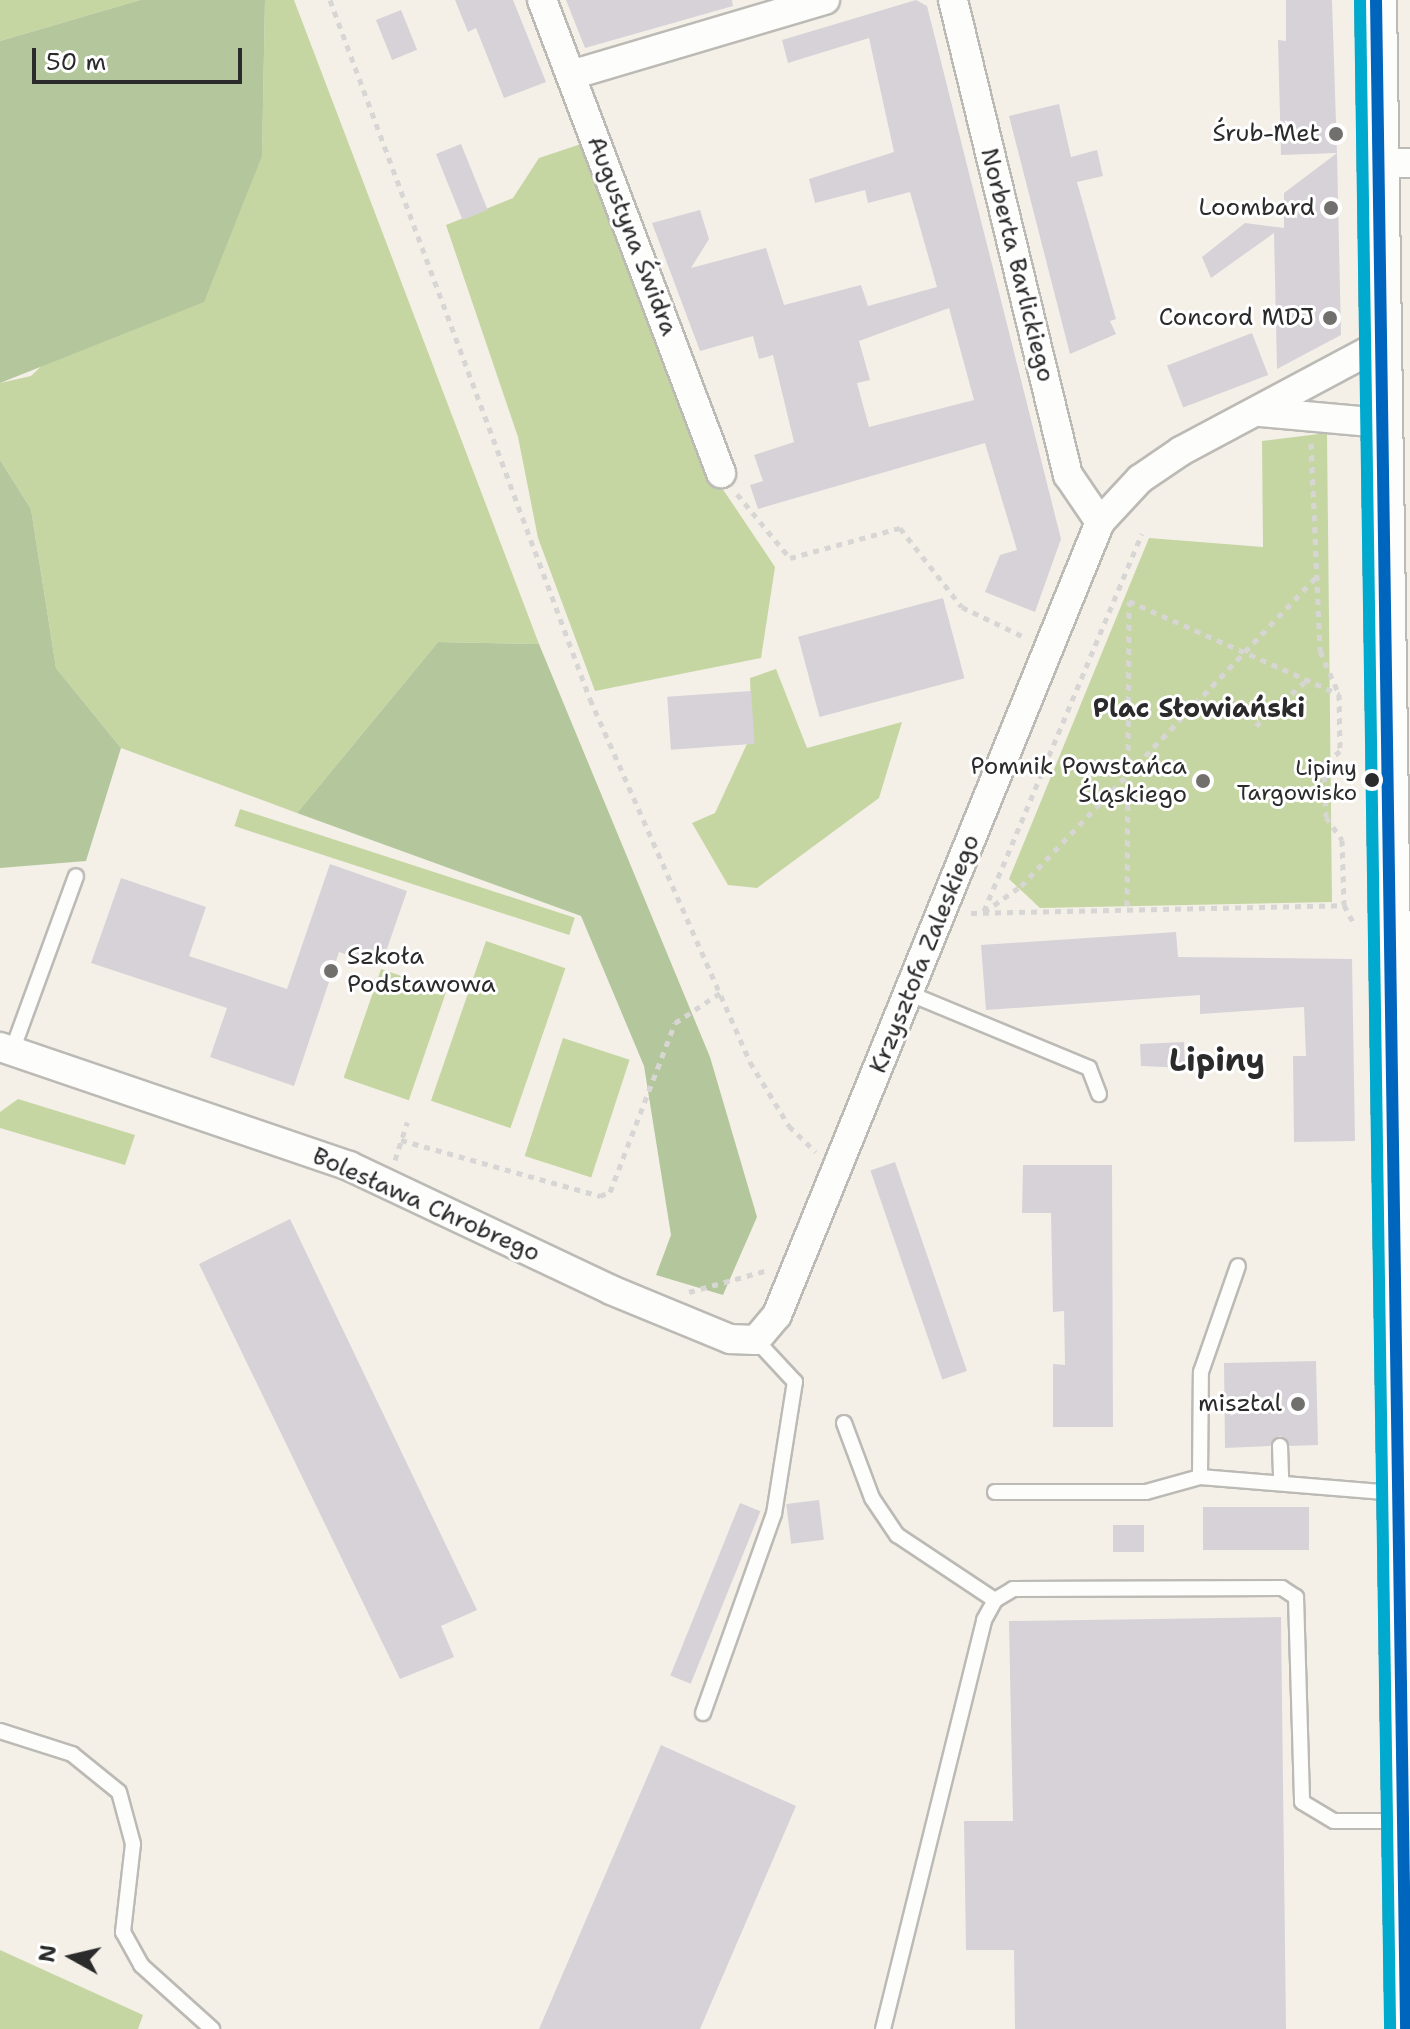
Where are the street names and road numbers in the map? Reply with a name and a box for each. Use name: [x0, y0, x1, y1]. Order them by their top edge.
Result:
street label: Augustyna Świdra: [581, 132, 683, 340]
street label: Norberta Barlickiego: [974, 145, 1060, 385]
street label: Krzysztofa Zaleskiego: [864, 831, 986, 1077]
street label: Bolesława Chrobrego: [308, 1142, 544, 1268]

